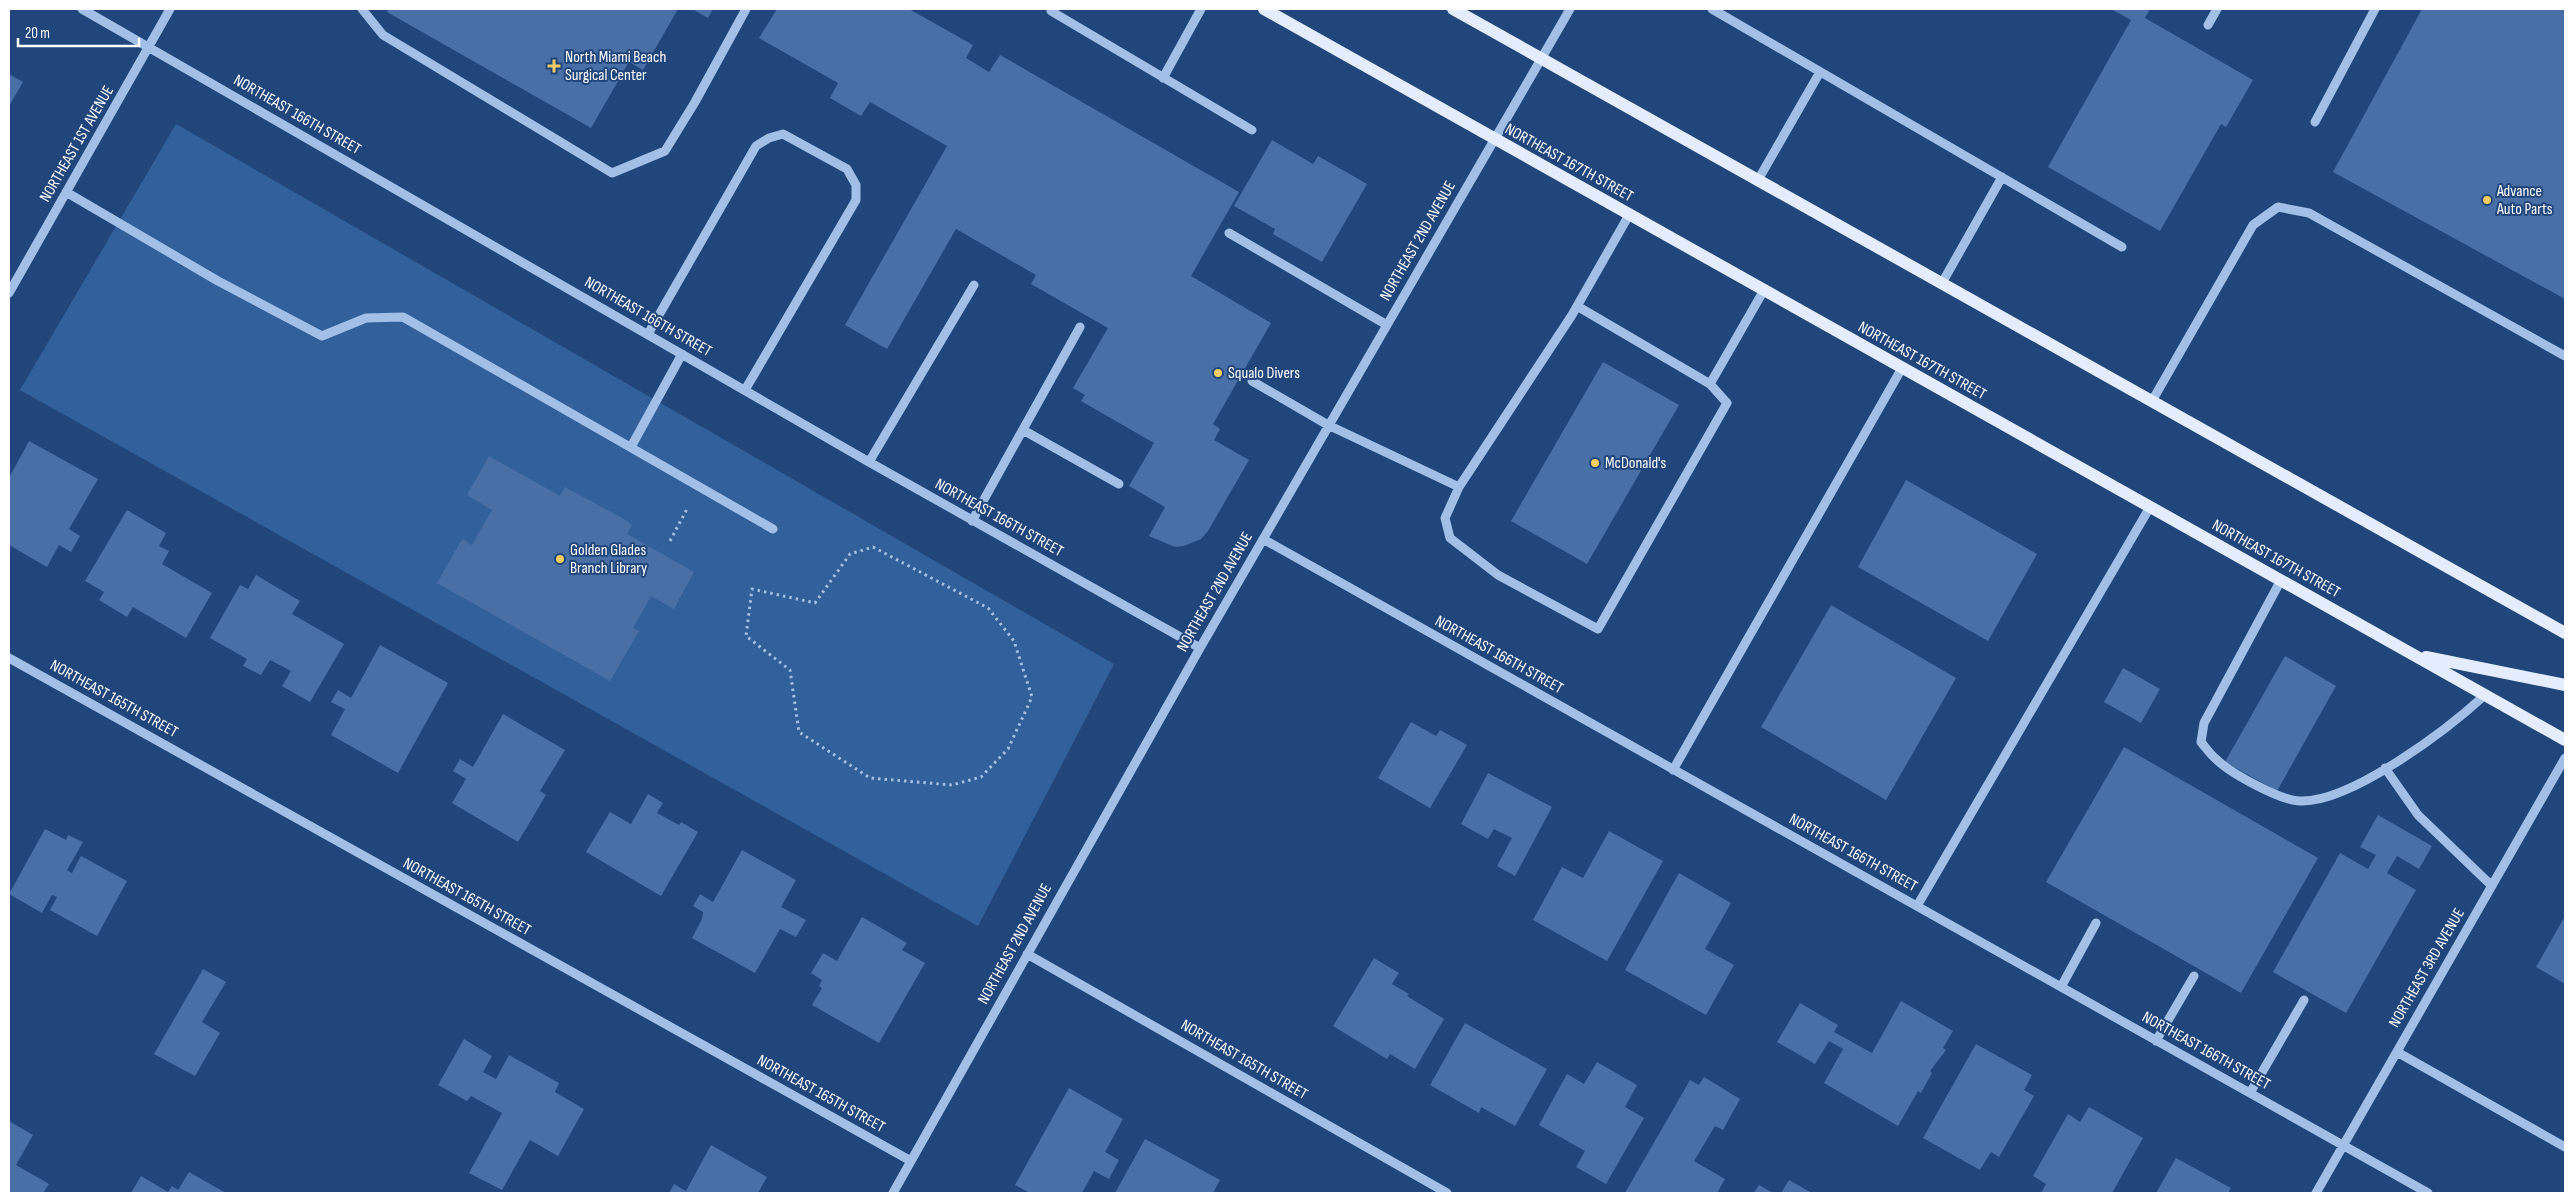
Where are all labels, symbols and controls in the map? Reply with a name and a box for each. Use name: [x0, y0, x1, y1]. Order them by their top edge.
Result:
scale bar: [18, 15, 139, 47]
text: 20 m: [25, 24, 50, 43]
place label: North Miami Beach Surgical Center: [565, 48, 666, 85]
marker: North Miami Beach Surgical Center: [547, 59, 561, 73]
street label: NORTHEAST 166TH STREET: [230, 71, 364, 159]
street label: NORTHEAST 1ST AVENUE: [36, 82, 118, 206]
street label: NORTHEAST 167TH STREET: [1501, 120, 1637, 206]
street label: NORTHEAST 2ND AVENUE: [1376, 178, 1460, 304]
place label: Advance Auto Parts: [2496, 182, 2553, 219]
marker: Advance Auto Parts: [2481, 194, 2493, 206]
street label: NORTHEAST 166TH STREET: [581, 273, 715, 361]
street label: NORTHEAST 167TH STREET: [1854, 318, 1990, 404]
place label: Squalo Divers: [1228, 364, 1300, 383]
marker: Squalo Divers: [1212, 367, 1224, 379]
place label: McDonald's: [1605, 454, 1667, 473]
marker: McDonald's: [1589, 457, 1601, 469]
street label: NORTHEAST 166TH STREET: [931, 475, 1067, 561]
street label: NORTHEAST 167TH STREET: [2208, 516, 2344, 602]
street label: NORTHEAST 2ND AVENUE: [1173, 529, 1257, 655]
place label: Golden Glades Branch Library: [570, 541, 647, 578]
marker: Golden Glades Branch Library: [554, 553, 566, 565]
street label: NORTHEAST 166TH STREET: [1431, 612, 1567, 698]
street label: NORTHEAST 165TH STREET: [47, 656, 182, 742]
street label: NORTHEAST 166TH STREET: [1785, 810, 1921, 896]
street label: NORTHEAST 165TH STREET: [400, 854, 535, 940]
street label: NORTHEAST 2ND AVENUE: [974, 880, 1056, 1008]
street label: NORTHEAST 3RD AVENUE: [2385, 905, 2469, 1031]
street label: NORTHEAST 166TH STREET: [2138, 1008, 2274, 1094]
street label: NORTHEAST 165TH STREET: [1177, 1016, 1311, 1104]
street label: NORTHEAST 165TH STREET: [754, 1051, 889, 1137]

